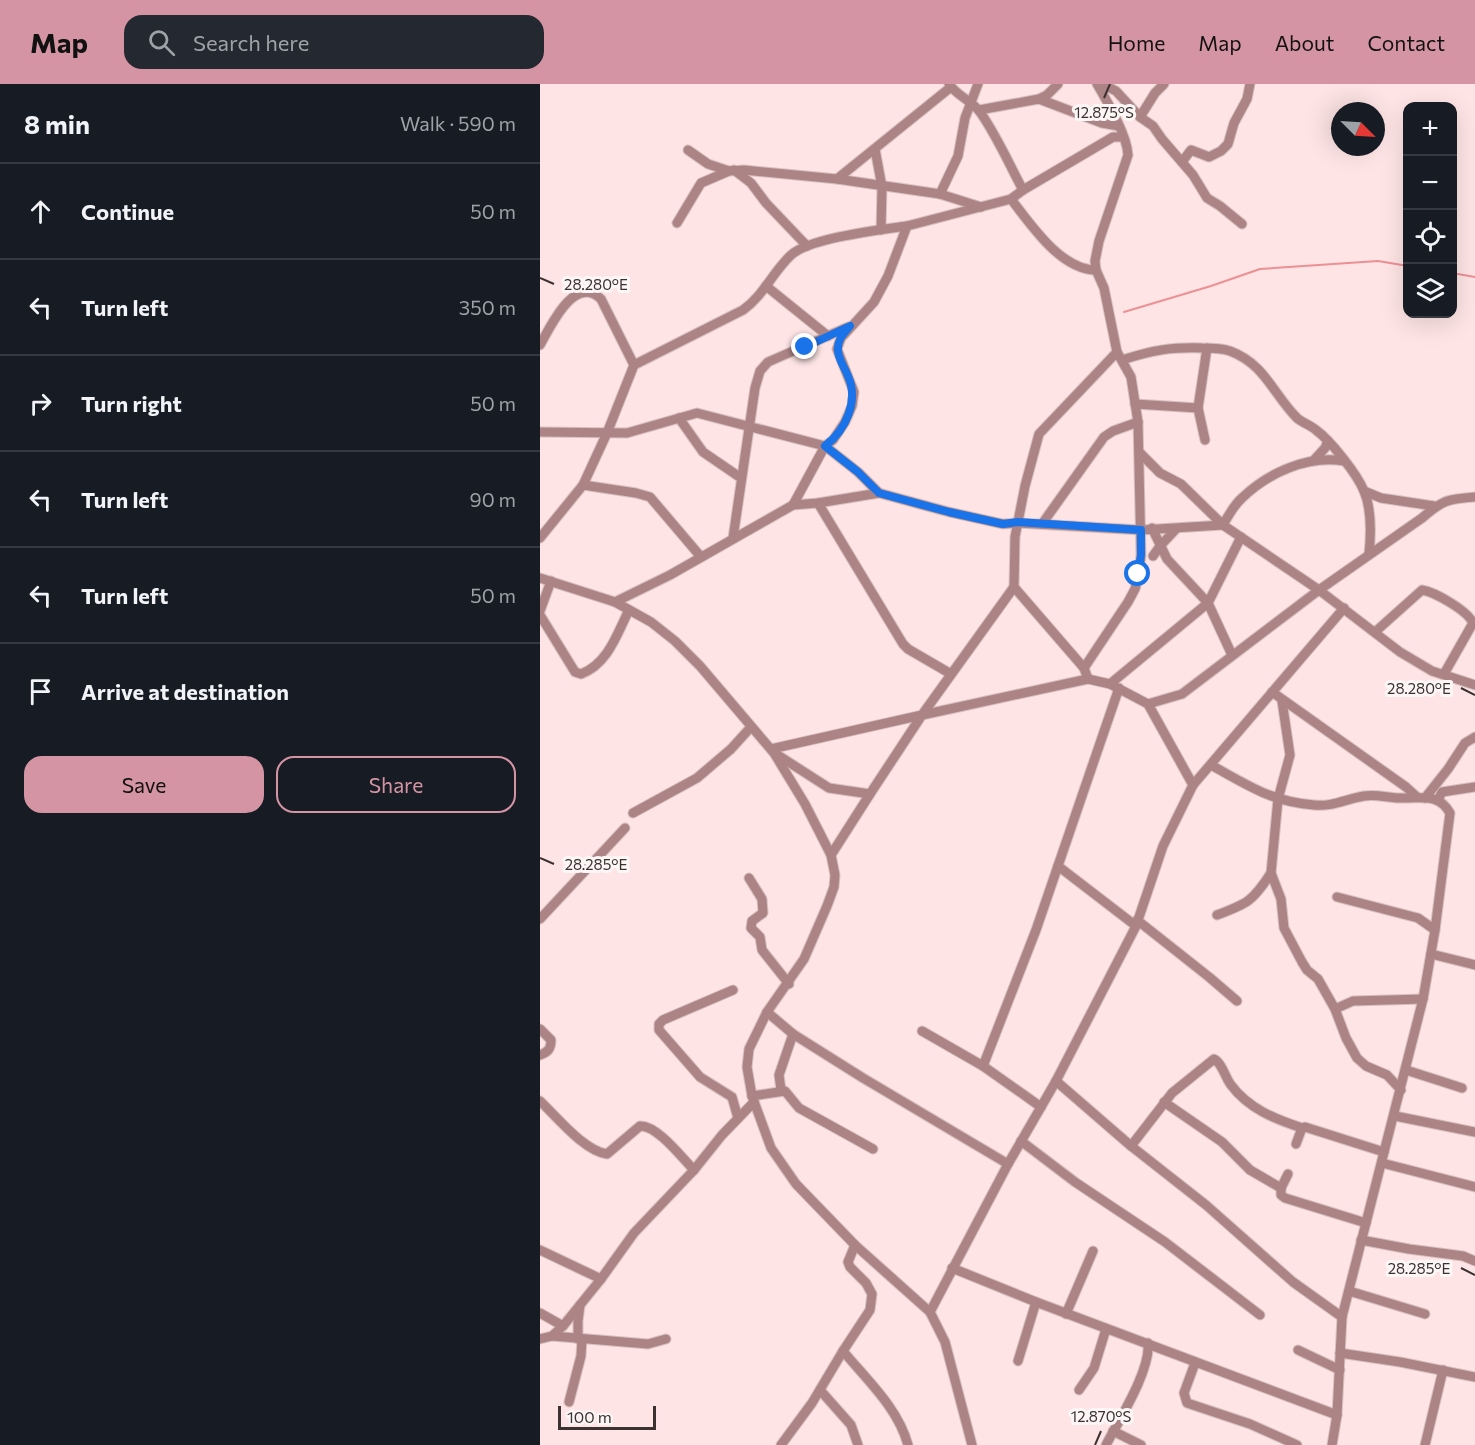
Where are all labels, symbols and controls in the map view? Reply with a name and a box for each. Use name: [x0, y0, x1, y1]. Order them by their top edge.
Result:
search box: [124, 15, 544, 69]
text: Map: [30, 25, 88, 59]
icon: search: [145, 26, 178, 59]
text: Search here: [193, 29, 309, 56]
text: Home: [1108, 30, 1165, 55]
text: Map: [1198, 30, 1242, 55]
text: About: [1275, 30, 1334, 55]
text: Contact: [1367, 30, 1445, 55]
north arrow: [1331, 102, 1385, 156]
map controls: [1403, 102, 1457, 318]
button: +: [1403, 102, 1457, 156]
text: 12.875°S: [1074, 103, 1134, 121]
text: 8 min: [24, 108, 90, 139]
text: Walk · 590 m: [400, 111, 516, 135]
button: −: [1403, 156, 1457, 210]
icon: ahead: [24, 195, 57, 228]
text: Continue: [81, 198, 174, 225]
text: 50 m: [470, 199, 516, 223]
button: locate: [1403, 210, 1457, 264]
button: layers: [1403, 264, 1457, 318]
text: 28.280°E: [564, 275, 628, 293]
icon: left: [24, 291, 57, 324]
text: Turn left: [81, 294, 168, 321]
text: 350 m: [459, 295, 516, 319]
route end: [791, 333, 817, 359]
icon: right: [24, 387, 57, 420]
text: Turn right: [81, 390, 182, 417]
text: 50 m: [470, 391, 516, 415]
icon: left: [24, 483, 57, 516]
text: Turn left: [81, 486, 168, 513]
text: 90 m: [470, 487, 516, 511]
route start: [1124, 560, 1150, 586]
icon: left: [24, 579, 57, 612]
text: Turn left: [81, 582, 168, 609]
text: 50 m: [470, 583, 516, 607]
icon: arrive: [24, 675, 57, 708]
text: Arrive at destination: [81, 678, 289, 705]
text: 28.280°E: [1387, 679, 1451, 697]
button: Save: [24, 756, 264, 813]
button: Share: [276, 756, 516, 813]
text: 28.285°E: [565, 855, 627, 873]
text: 28.285°E: [1388, 1259, 1450, 1277]
scale bar: [558, 1403, 656, 1430]
text: 100 m: [567, 1407, 612, 1426]
text: 12.870°S: [1071, 1407, 1131, 1425]

